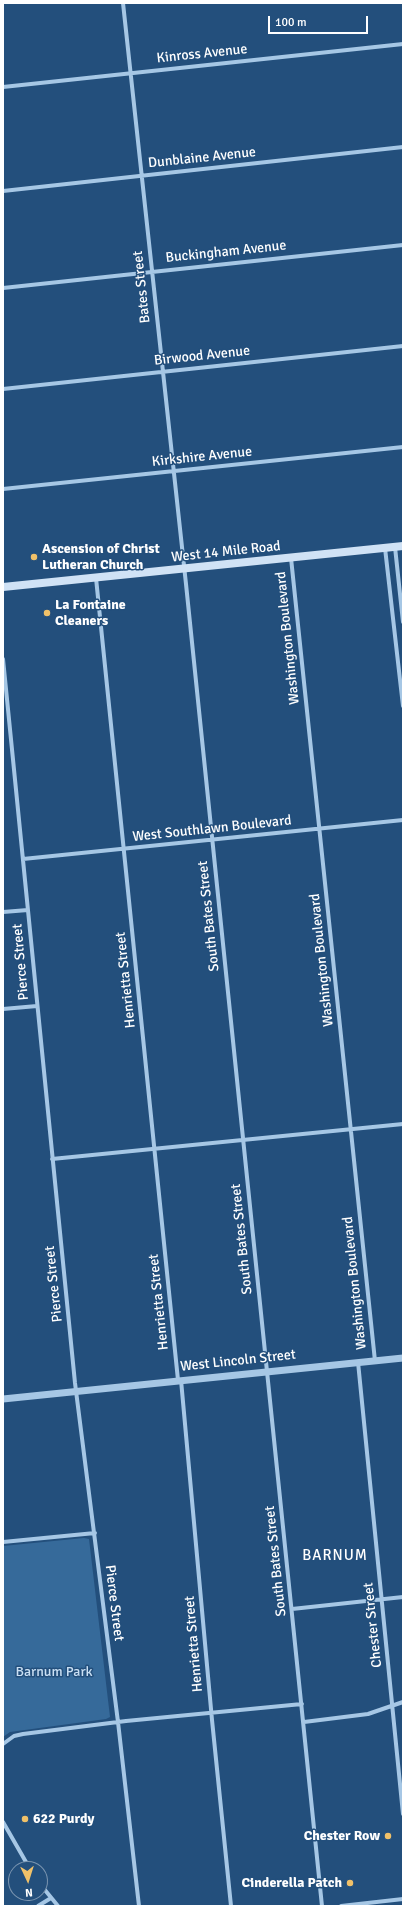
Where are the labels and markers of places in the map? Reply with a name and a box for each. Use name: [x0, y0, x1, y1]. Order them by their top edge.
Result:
place label: Ascension of Christ Lutheran Church: [42, 541, 160, 574]
marker: Ascension of Christ Lutheran Church: [29, 552, 39, 562]
place label: La Fontaine Cleaners: [55, 597, 126, 630]
marker: La Fontaine Cleaners: [42, 608, 52, 618]
place label: 622 Purdy: [33, 1811, 94, 1827]
marker: 622 Purdy: [20, 1814, 30, 1824]
place label: Chester Row: [304, 1828, 380, 1844]
marker: Chester Row: [383, 1831, 393, 1841]
place label: Cinderella Patch: [242, 1875, 342, 1891]
marker: Cinderella Patch: [345, 1878, 355, 1888]

